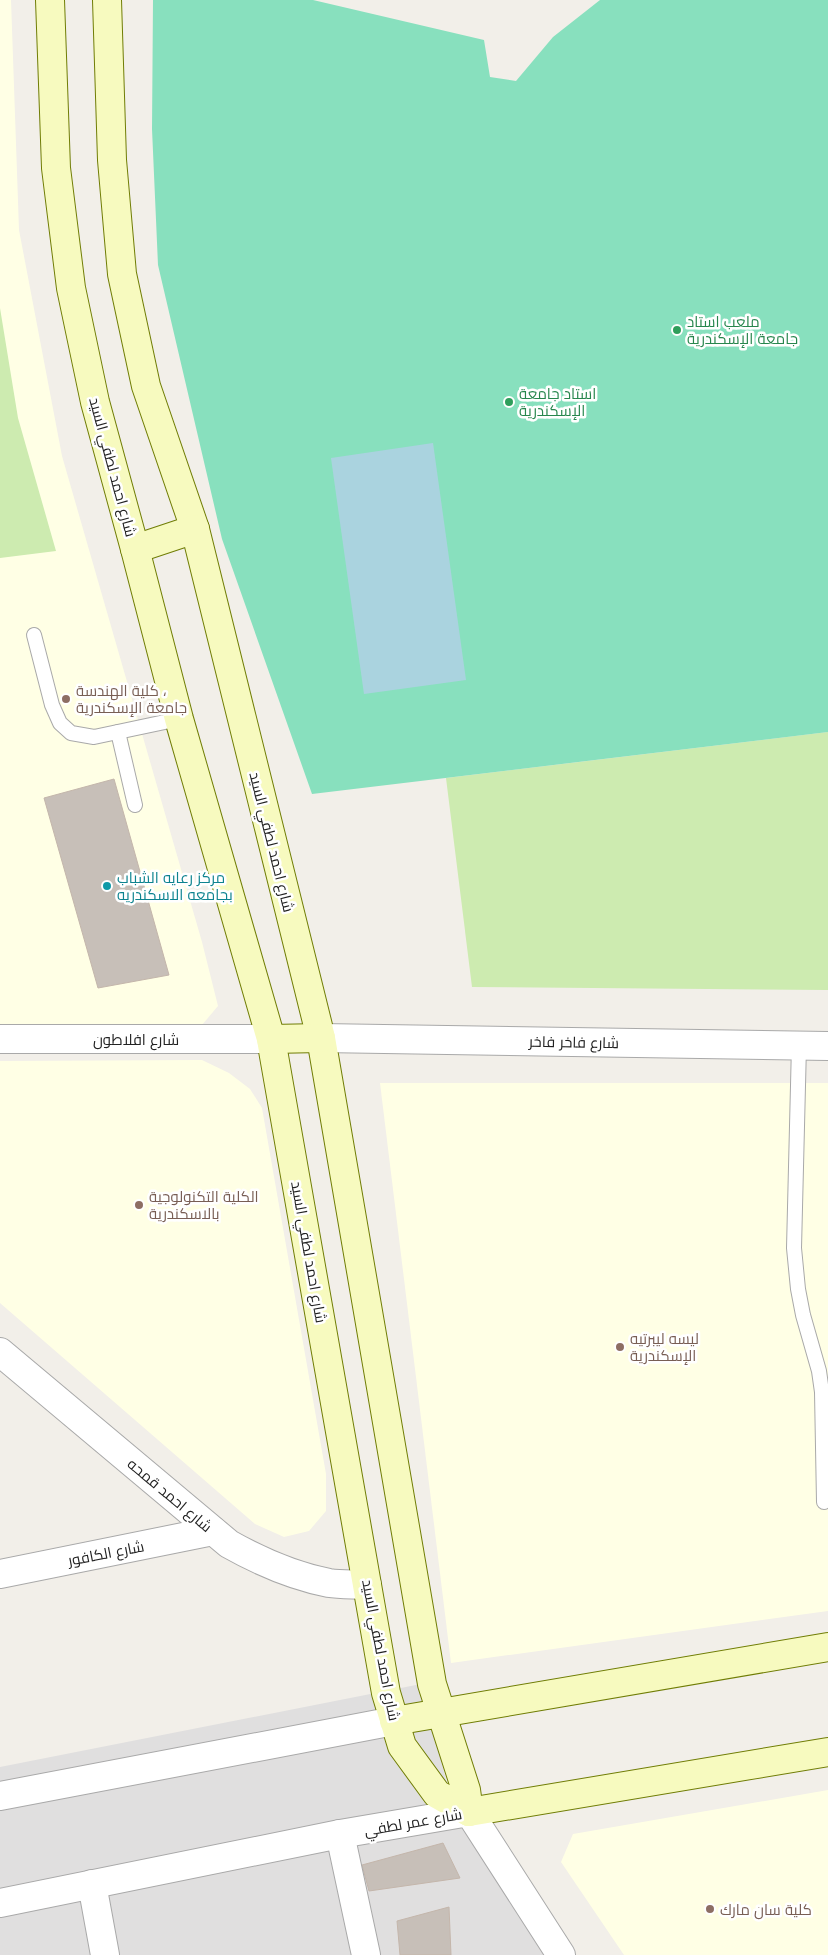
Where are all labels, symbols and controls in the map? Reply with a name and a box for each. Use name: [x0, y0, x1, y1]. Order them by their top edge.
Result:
place label: ملعب استاد جامعة الإسكندرية: [687, 313, 798, 348]
marker: ملعب استاد جامعة الإسكندرية: [671, 324, 683, 336]
place label: استاد جامعة الإسكندرية: [519, 385, 596, 420]
street label: شارع احمد لطفي السيد: [82, 395, 140, 540]
marker: استاد جامعة الإسكندرية: [503, 396, 515, 408]
place label: كلية الهندسة ، جامعة الإسكندرية: [76, 682, 187, 717]
marker: كلية الهندسة ، جامعة الإسكندرية: [60, 693, 72, 705]
street label: شارع احمد لطفي السيد: [242, 770, 298, 915]
place label: مركز رعايه الشباب بجامعه الاسكندريه: [117, 869, 233, 904]
marker: مركز رعايه الشباب بجامعه الاسكندريه: [101, 880, 113, 892]
street label: شارع افلاطون: [93, 1031, 179, 1051]
street label: شارع فاخر فاخر: [528, 1033, 619, 1054]
street label: شارع احمد لطفي السيد: [284, 1180, 330, 1325]
place label: الكلية التكنولوجية بالاسكندرية: [149, 1188, 259, 1223]
marker: الكلية التكنولوجية بالاسكندرية: [133, 1199, 145, 1211]
place label: ليسه ليبرتيه الإسكندرية: [630, 1330, 699, 1365]
marker: ليسه ليبرتيه الإسكندرية: [614, 1341, 626, 1353]
street label: شارع احمد قمحه: [122, 1455, 216, 1538]
street label: شارع الكافور: [65, 1537, 146, 1572]
street label: شارع احمد لطفي السيد: [355, 1578, 403, 1723]
street label: شارع عمر لطفي: [363, 1805, 464, 1843]
place label: كلية سان مارك: [720, 1901, 812, 1920]
marker: كلية سان مارك: [704, 1903, 716, 1915]

